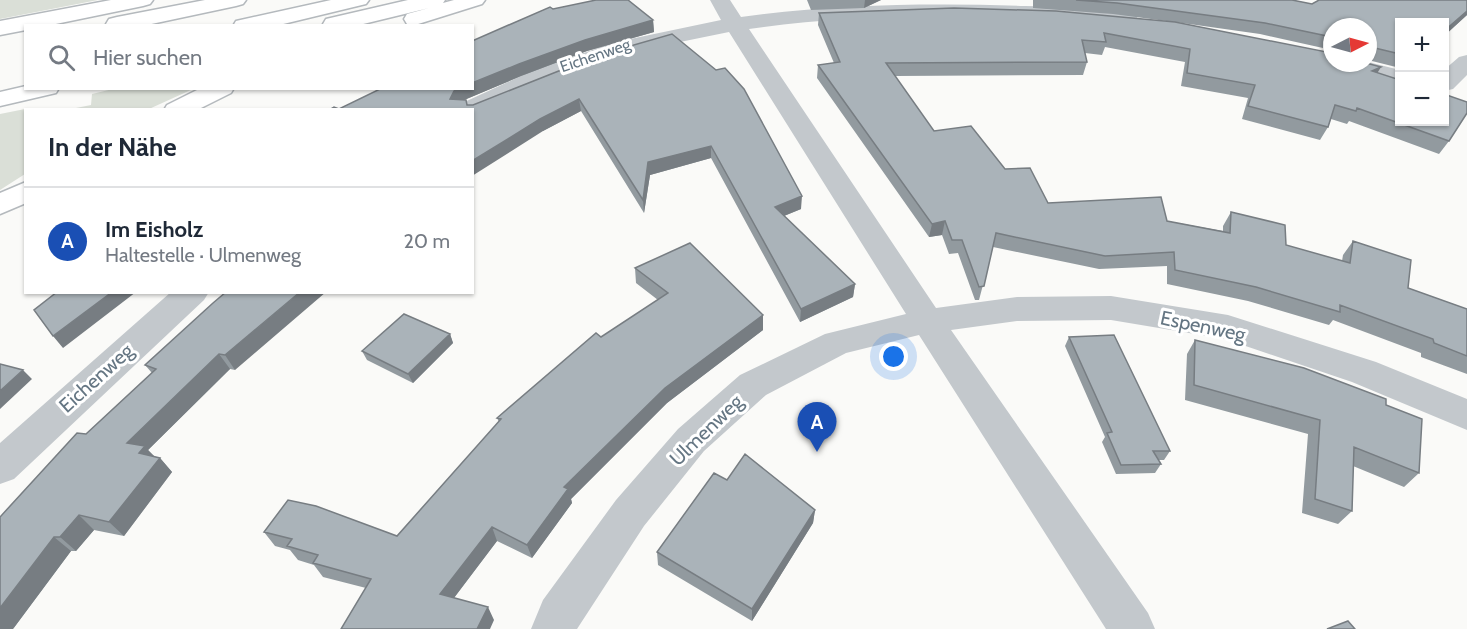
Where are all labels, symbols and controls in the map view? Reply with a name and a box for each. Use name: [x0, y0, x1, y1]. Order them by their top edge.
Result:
north arrow: [1323, 18, 1377, 72]
map controls: [1395, 18, 1449, 126]
button: +: [1395, 18, 1449, 72]
search box: [24, 24, 474, 90]
street label: Eichenweg: [557, 34, 634, 76]
icon: search: [45, 41, 78, 74]
text: Hier suchen: [93, 44, 202, 71]
button: −: [1395, 72, 1449, 126]
text: In der Nähe: [48, 131, 177, 163]
text: Im Eisholz: [105, 216, 203, 243]
text: A: [61, 229, 74, 253]
text: 20 m: [404, 229, 450, 253]
text: Haltestelle · Ulmenweg: [105, 243, 301, 267]
street label: Espenweg: [1158, 305, 1249, 347]
street label: Eichenweg: [54, 338, 139, 418]
your location: [879, 342, 908, 371]
street label: Ulmenweg: [664, 389, 748, 471]
pin: A: [798, 402, 836, 452]

